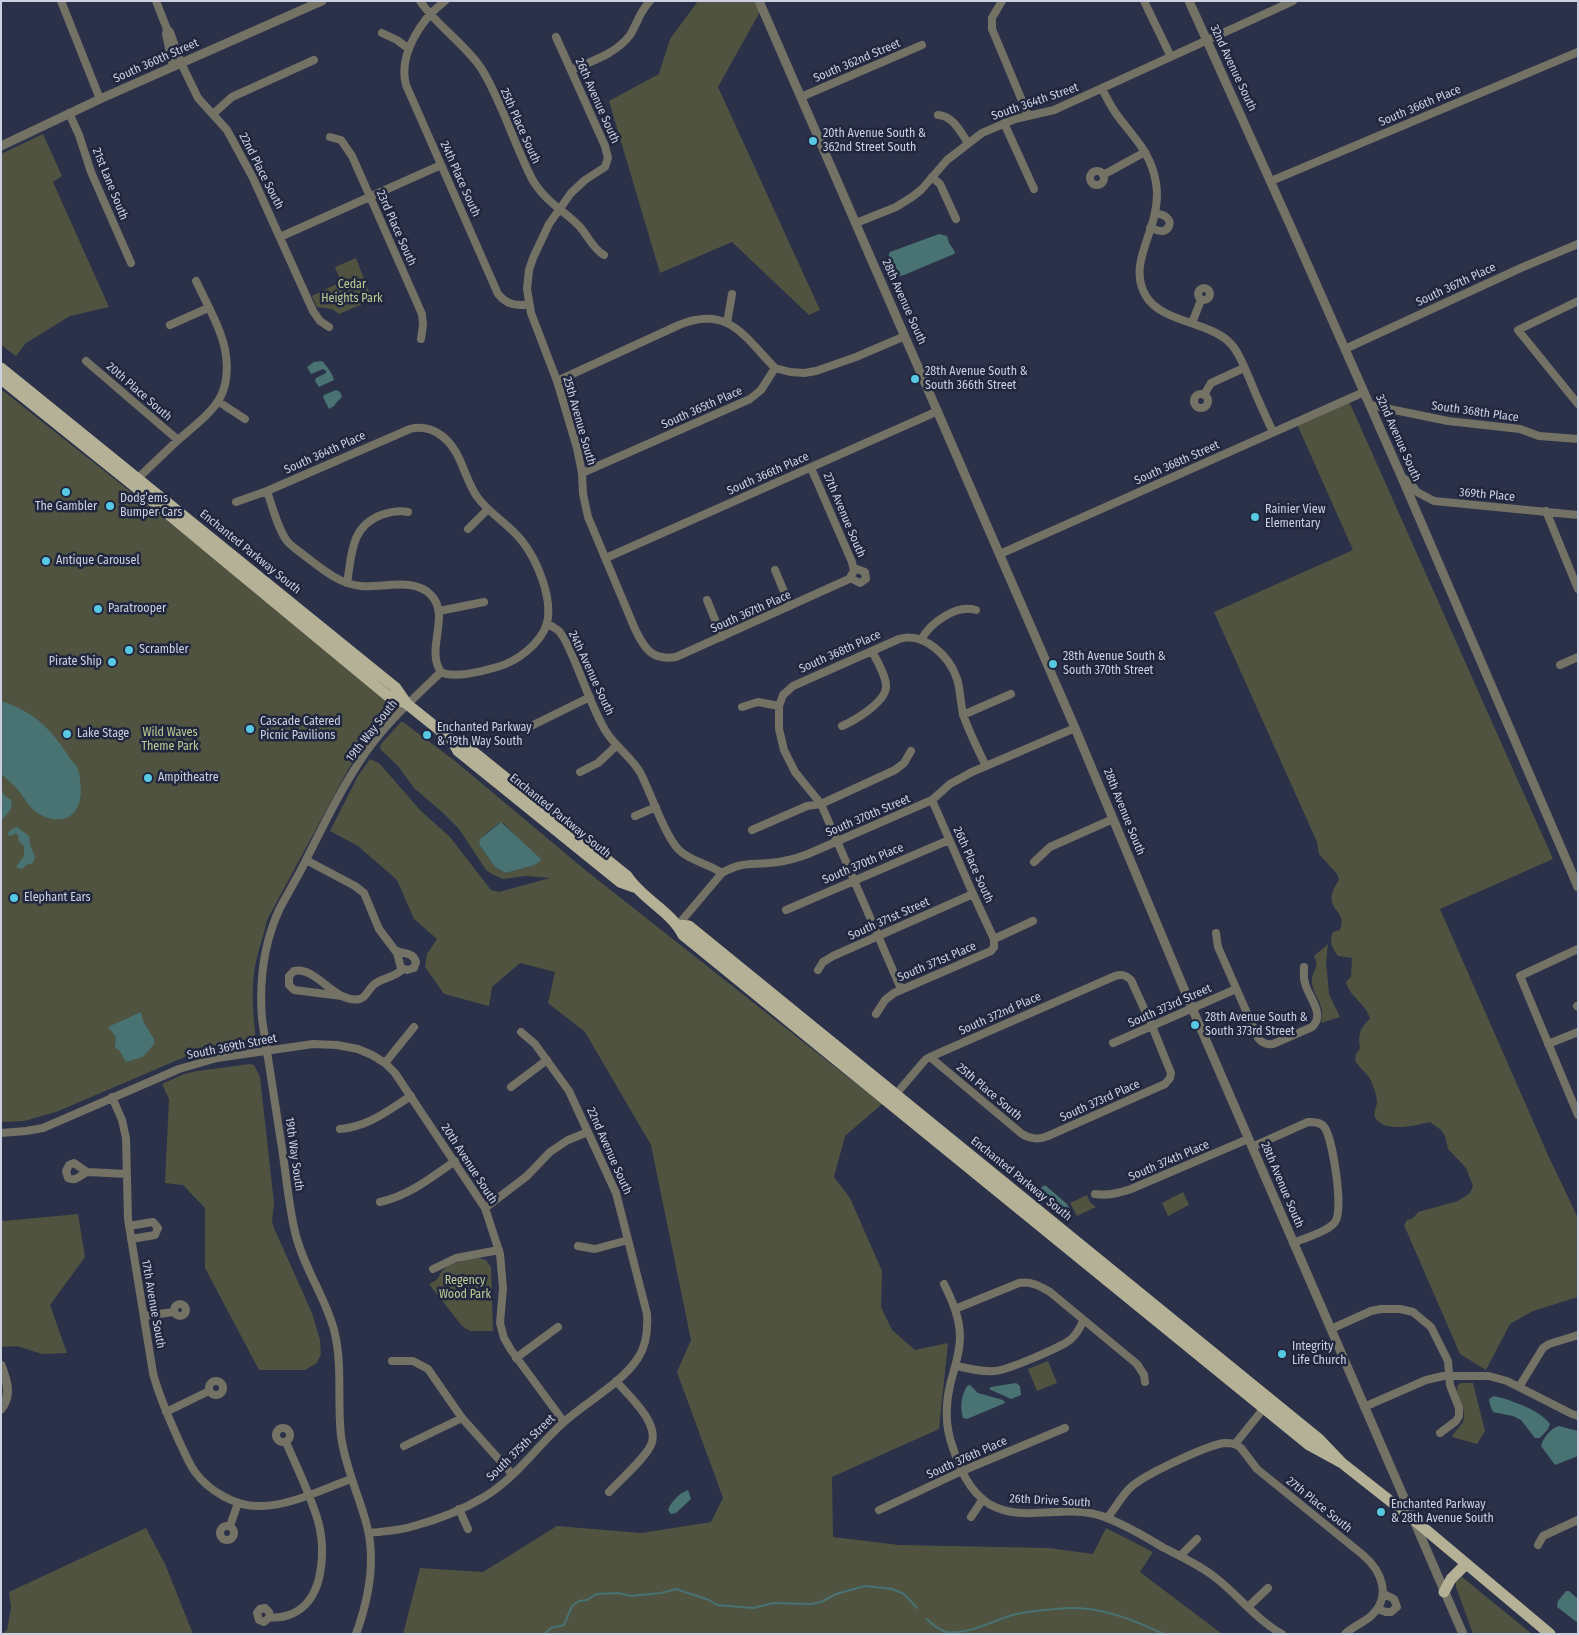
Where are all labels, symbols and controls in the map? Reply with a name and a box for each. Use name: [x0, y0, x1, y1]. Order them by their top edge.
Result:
street label: 32nd Avenue South: [1207, 22, 1259, 114]
street label: South 360th Street: [111, 36, 201, 86]
street label: South 362nd Street: [811, 36, 903, 86]
street label: 26th Avenue South: [572, 56, 622, 146]
street label: South 364th Street: [989, 80, 1081, 124]
street label: South 366th Place: [1377, 82, 1463, 130]
street label: 25th Place South: [497, 86, 543, 166]
place label: 20th Avenue South & 362nd Street South: [823, 127, 926, 155]
street label: 22nd Place South: [236, 130, 286, 212]
marker: 20th Avenue South & 362nd Street South: [807, 135, 819, 147]
street label: 24th Place South: [437, 139, 483, 219]
street label: 21st Lane South: [89, 146, 131, 222]
street label: 23rd Place South: [373, 188, 419, 268]
street label: 28th Avenue South: [879, 257, 929, 347]
street label: South 367th Place: [1414, 260, 1498, 310]
park label: Cedar Heights Park: [321, 278, 383, 306]
street label: 20th Place South: [103, 360, 175, 424]
place label: 28th Avenue South & South 366th Street: [925, 365, 1028, 393]
marker: 28th Avenue South & South 366th Street: [909, 373, 921, 385]
street label: 25th Avenue South: [559, 375, 599, 467]
street label: South 365th Place: [659, 384, 745, 432]
street label: 32nd Avenue South: [1372, 392, 1424, 484]
street label: South 368th Place: [1430, 399, 1520, 425]
street label: South 364th Place: [282, 429, 368, 477]
street label: South 368th Street: [1132, 438, 1222, 488]
street label: South 366th Place: [725, 450, 811, 498]
street label: 27th Avenue South: [820, 470, 868, 560]
street label: 369th Place: [1458, 485, 1516, 505]
marker: The Gambler: [60, 486, 72, 498]
place label: Dodg’ems Bumper Cars: [120, 492, 182, 520]
place label: The Gambler: [35, 500, 97, 514]
marker: Dodg’ems Bumper Cars: [104, 500, 116, 512]
place label: Rainier View Elementary: [1265, 503, 1326, 531]
street label: Enchanted Parkway South: [196, 507, 304, 597]
marker: Rainier View Elementary: [1249, 511, 1261, 523]
place label: Antique Carousel: [56, 554, 140, 568]
marker: Antique Carousel: [40, 555, 52, 567]
street label: South 367th Place: [708, 588, 794, 636]
place label: Paratrooper: [108, 602, 166, 616]
marker: Paratrooper: [92, 603, 104, 615]
street label: 24th Avenue South: [565, 628, 617, 718]
street label: South 368th Place: [797, 628, 883, 676]
place label: Scrambler: [139, 643, 189, 657]
marker: Scrambler: [123, 644, 135, 656]
place label: 28th Avenue South & South 370th Street: [1063, 650, 1166, 678]
place label: Pirate Ship: [49, 655, 102, 669]
marker: Pirate Ship: [106, 656, 118, 668]
marker: 28th Avenue South & South 370th Street: [1047, 658, 1059, 670]
street label: 19th Way South: [343, 697, 401, 765]
place label: Cascade Catered Picnic Pavilions: [260, 715, 341, 743]
place label: Enchanted Parkway & 19th Way South: [437, 721, 531, 749]
marker: Cascade Catered Picnic Pavilions: [244, 723, 256, 735]
park label: Wild Waves Theme Park: [141, 726, 199, 754]
place label: Lake Stage: [77, 727, 129, 741]
marker: Lake Stage: [61, 728, 73, 740]
marker: Enchanted Parkway & 19th Way South: [421, 729, 433, 741]
street label: 28th Avenue South: [1100, 767, 1148, 857]
place label: Ampitheatre: [158, 771, 219, 785]
street label: Enchanted Parkway South: [506, 771, 614, 861]
marker: Ampitheatre: [142, 772, 154, 784]
street label: South 370th Street: [824, 792, 912, 840]
street label: 26th Place South: [950, 825, 996, 905]
street label: South 370th Place: [820, 840, 906, 888]
place label: Elephant Ears: [24, 891, 91, 905]
marker: Elephant Ears: [8, 892, 20, 904]
street label: South 371st Street: [846, 895, 932, 943]
street label: South 371st Place: [895, 939, 979, 985]
street label: South 373rd Street: [1126, 981, 1214, 1031]
street label: South 372nd Place: [957, 989, 1043, 1039]
place label: 28th Avenue South & South 373rd Street: [1205, 1011, 1308, 1039]
marker: 28th Avenue South & South 373rd Street: [1189, 1019, 1201, 1031]
street label: South 369th Street: [186, 1031, 278, 1063]
street label: 25th Place South: [953, 1060, 1025, 1124]
street label: South 373rd Place: [1058, 1077, 1142, 1125]
street label: 22nd Avenue South: [583, 1105, 635, 1197]
street label: 19th Way South: [282, 1116, 306, 1192]
street label: 20th Avenue South: [438, 1121, 500, 1207]
street label: Enchanted Parkway South: [967, 1134, 1075, 1224]
street label: South 374th Place: [1126, 1138, 1212, 1184]
street label: 28th Avenue South: [1257, 1140, 1307, 1230]
street label: 17th Avenue South: [138, 1258, 168, 1350]
park label: Regency Wood Park: [439, 1274, 491, 1302]
place label: Integrity Life Church: [1292, 1340, 1347, 1368]
marker: Integrity Life Church: [1276, 1348, 1288, 1360]
street label: South 375th Street: [484, 1412, 558, 1484]
street label: South 376th Place: [925, 1434, 1009, 1482]
street label: 27th Place South: [1283, 1474, 1355, 1536]
street label: 26th Drive South: [1009, 1492, 1091, 1510]
place label: Enchanted Parkway & 28th Avenue South: [1391, 1498, 1494, 1526]
marker: Enchanted Parkway & 28th Avenue South: [1375, 1506, 1387, 1518]

